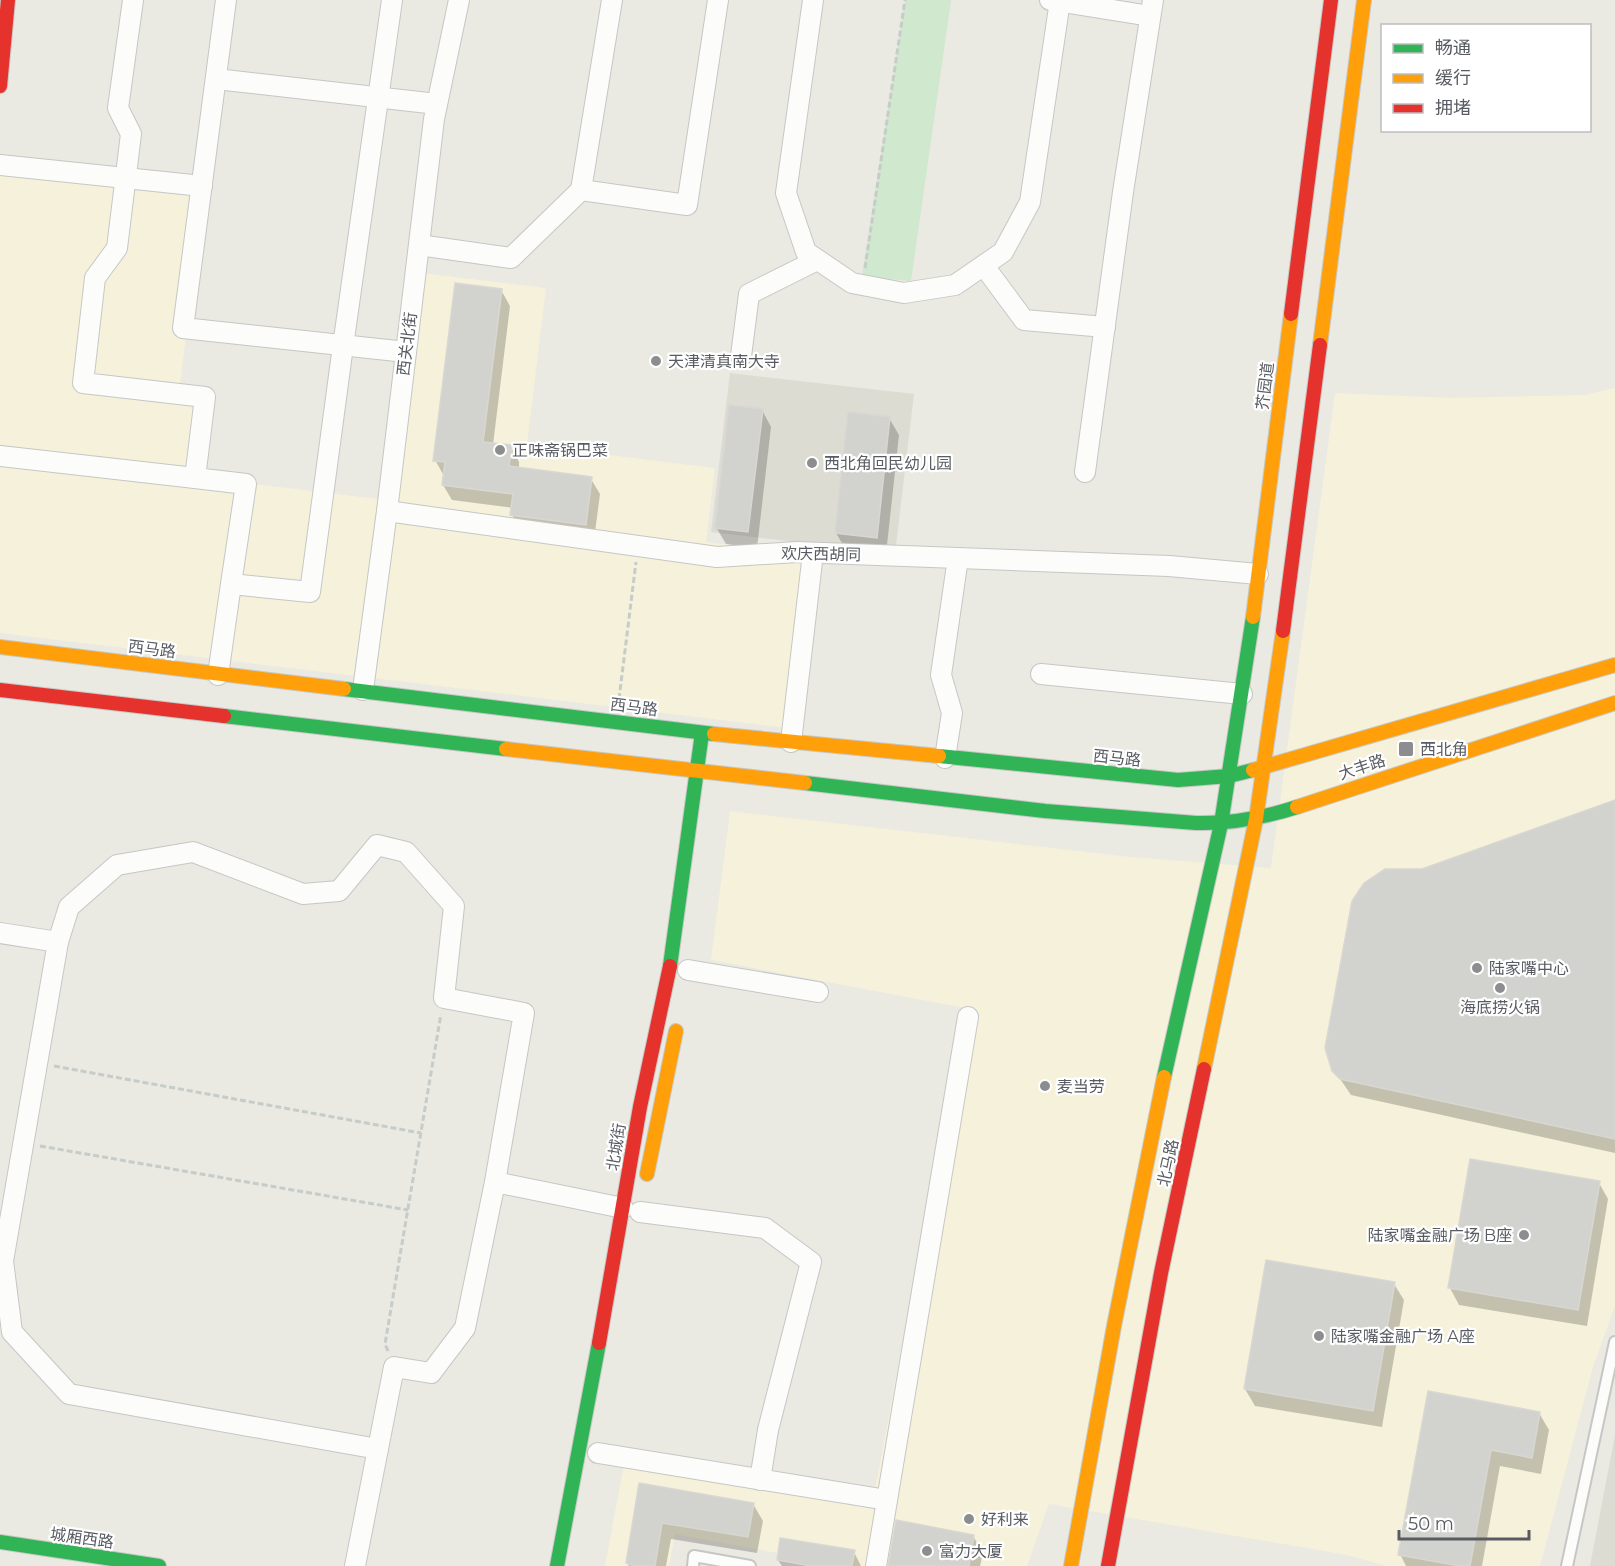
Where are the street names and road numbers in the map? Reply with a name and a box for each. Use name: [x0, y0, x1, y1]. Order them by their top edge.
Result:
street label: 西关北街: [394, 311, 420, 377]
street label: 芥园道: [1253, 361, 1277, 411]
street label: 欢庆西胡同: [781, 544, 861, 564]
street label: 西马路: [127, 637, 177, 661]
street label: 西马路: [609, 695, 659, 719]
street label: 西马路: [1092, 746, 1142, 770]
street label: 大丰路: [1336, 751, 1388, 783]
street label: 北城街: [603, 1122, 629, 1172]
street label: 北马路: [1154, 1138, 1182, 1188]
street label: 城厢西路: [49, 1524, 115, 1552]

